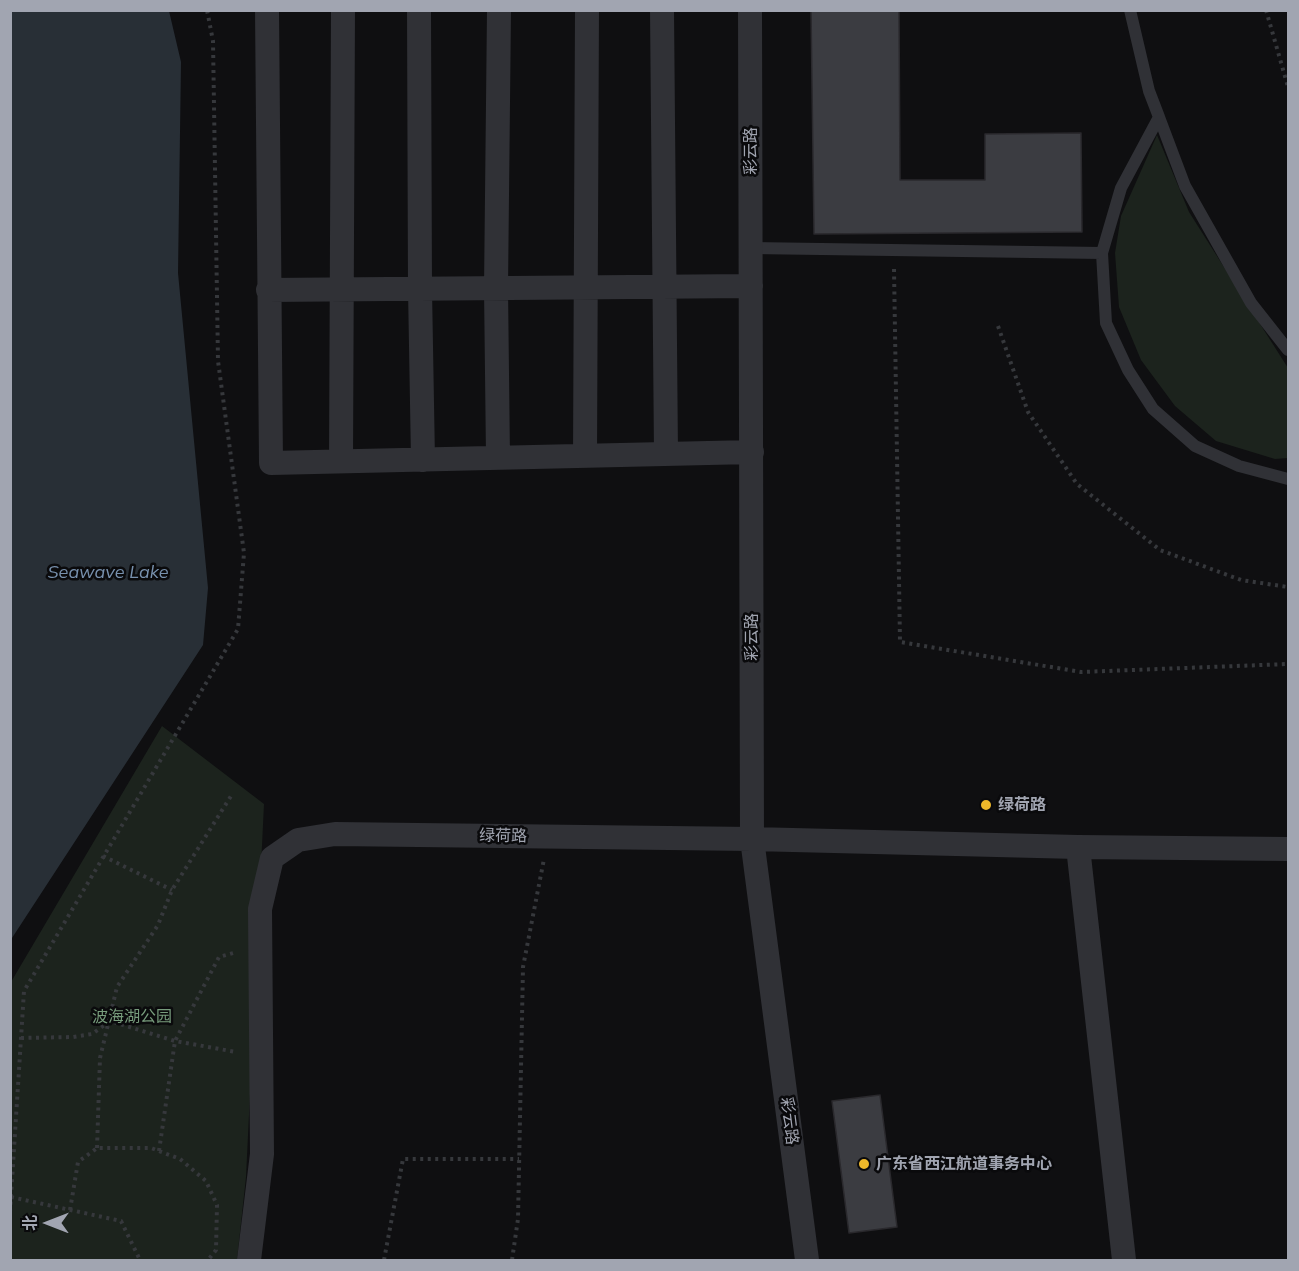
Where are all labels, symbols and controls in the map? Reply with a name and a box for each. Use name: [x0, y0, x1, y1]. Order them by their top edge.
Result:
street label: 彩云路: [741, 127, 761, 175]
water label: Seawave Lake: [47, 562, 169, 584]
street label: 彩云路: [742, 613, 762, 661]
place label: 绿荷路: [998, 795, 1046, 815]
marker: 绿荷路: [979, 798, 993, 812]
street label: 绿荷路: [479, 826, 527, 846]
park label: 波海湖公园: [92, 1007, 172, 1027]
street label: 彩云路: [777, 1096, 801, 1146]
place label: 广东省西江航道事务中心: [876, 1154, 1052, 1174]
marker: 广东省西江航道事务中心: [857, 1157, 871, 1171]
north arrow: [18, 1193, 78, 1253]
text: 北: [20, 1215, 40, 1231]

